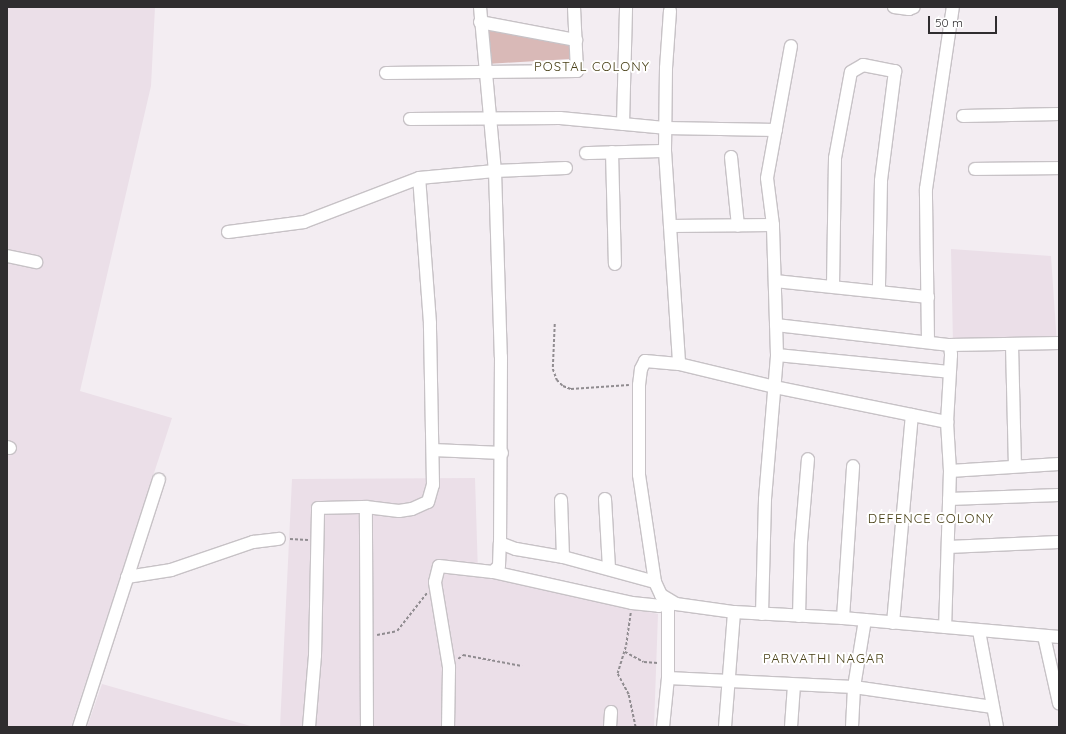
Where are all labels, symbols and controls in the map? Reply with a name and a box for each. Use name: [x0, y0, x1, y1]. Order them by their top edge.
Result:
scale bar: [930, 8, 999, 34]
text: 50 m: [935, 15, 963, 30]
district label: POSTAL COLONY: [534, 58, 650, 74]
district label: DEFENCE COLONY: [868, 510, 994, 526]
district label: PARVATHI NAGAR: [763, 650, 885, 666]

